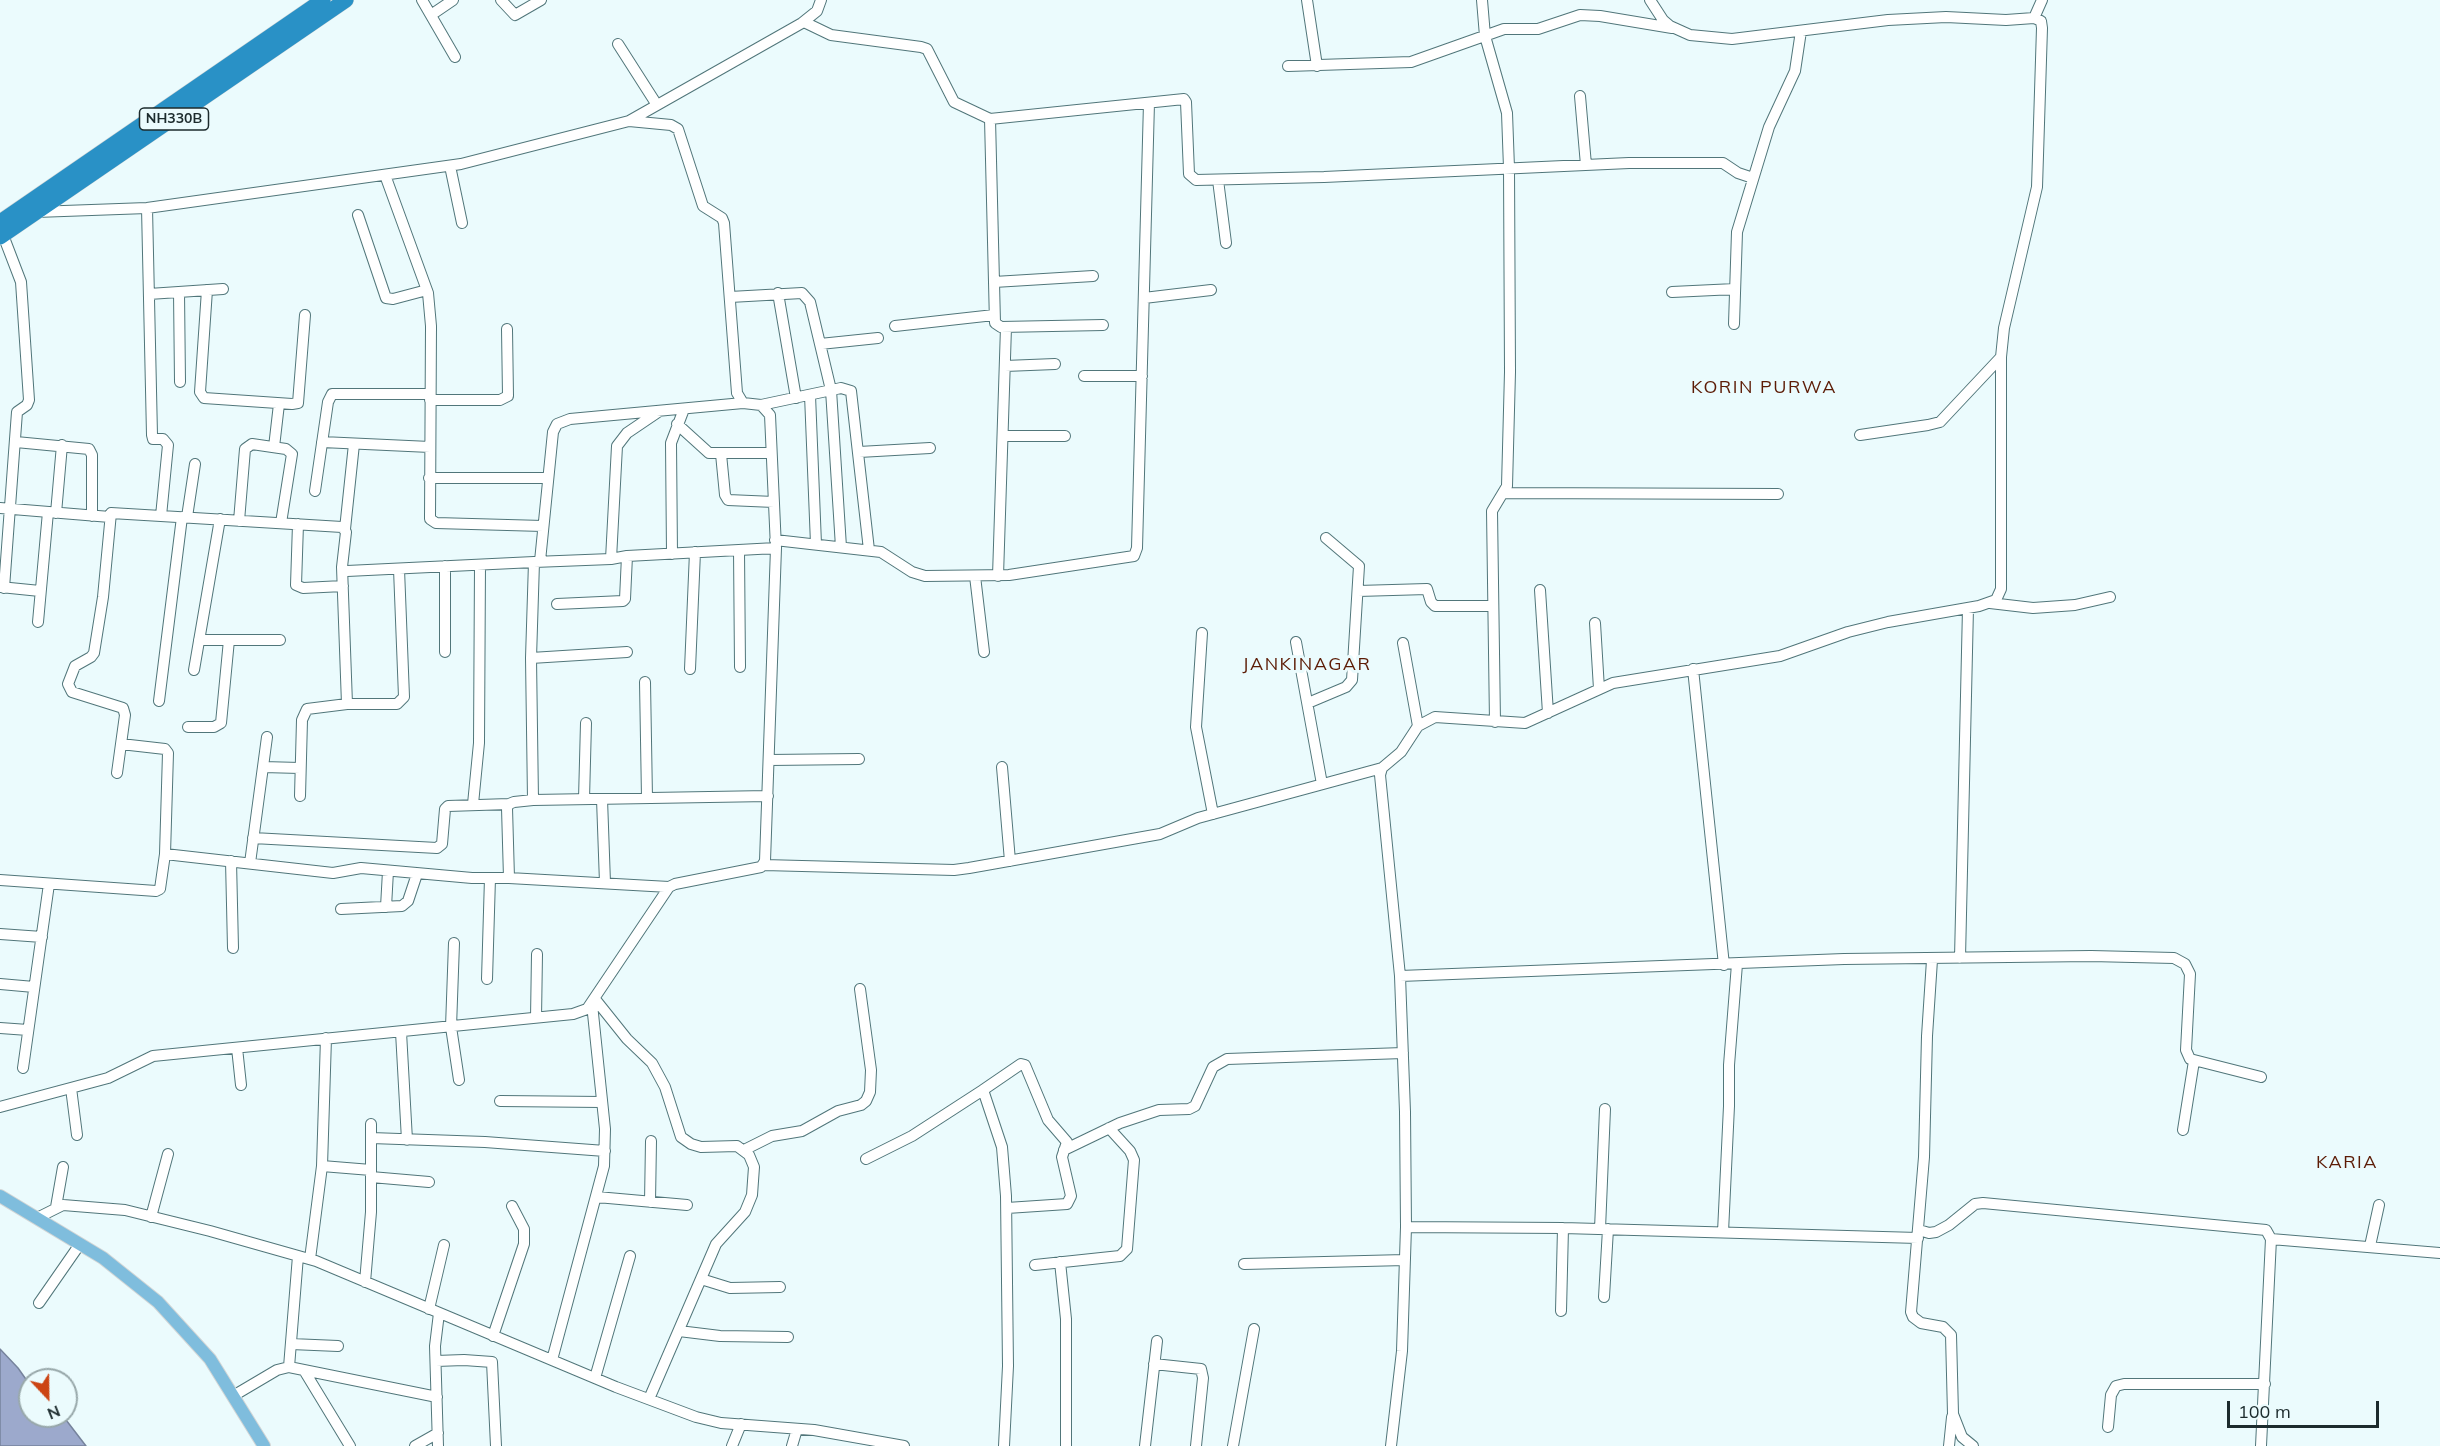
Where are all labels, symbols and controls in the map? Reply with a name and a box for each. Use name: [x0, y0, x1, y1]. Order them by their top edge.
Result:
road number: NH330B: [140, 108, 208, 130]
district label: KORIN PURWA: [1691, 377, 1837, 399]
district label: JANKINAGAR: [1243, 654, 1371, 676]
district label: KARIA: [2316, 1152, 2378, 1174]
north arrow: [18, 1368, 78, 1428]
scale bar: [2230, 1389, 2382, 1427]
text: 100 m: [2238, 1400, 2291, 1423]
text: N: [45, 1401, 63, 1424]

